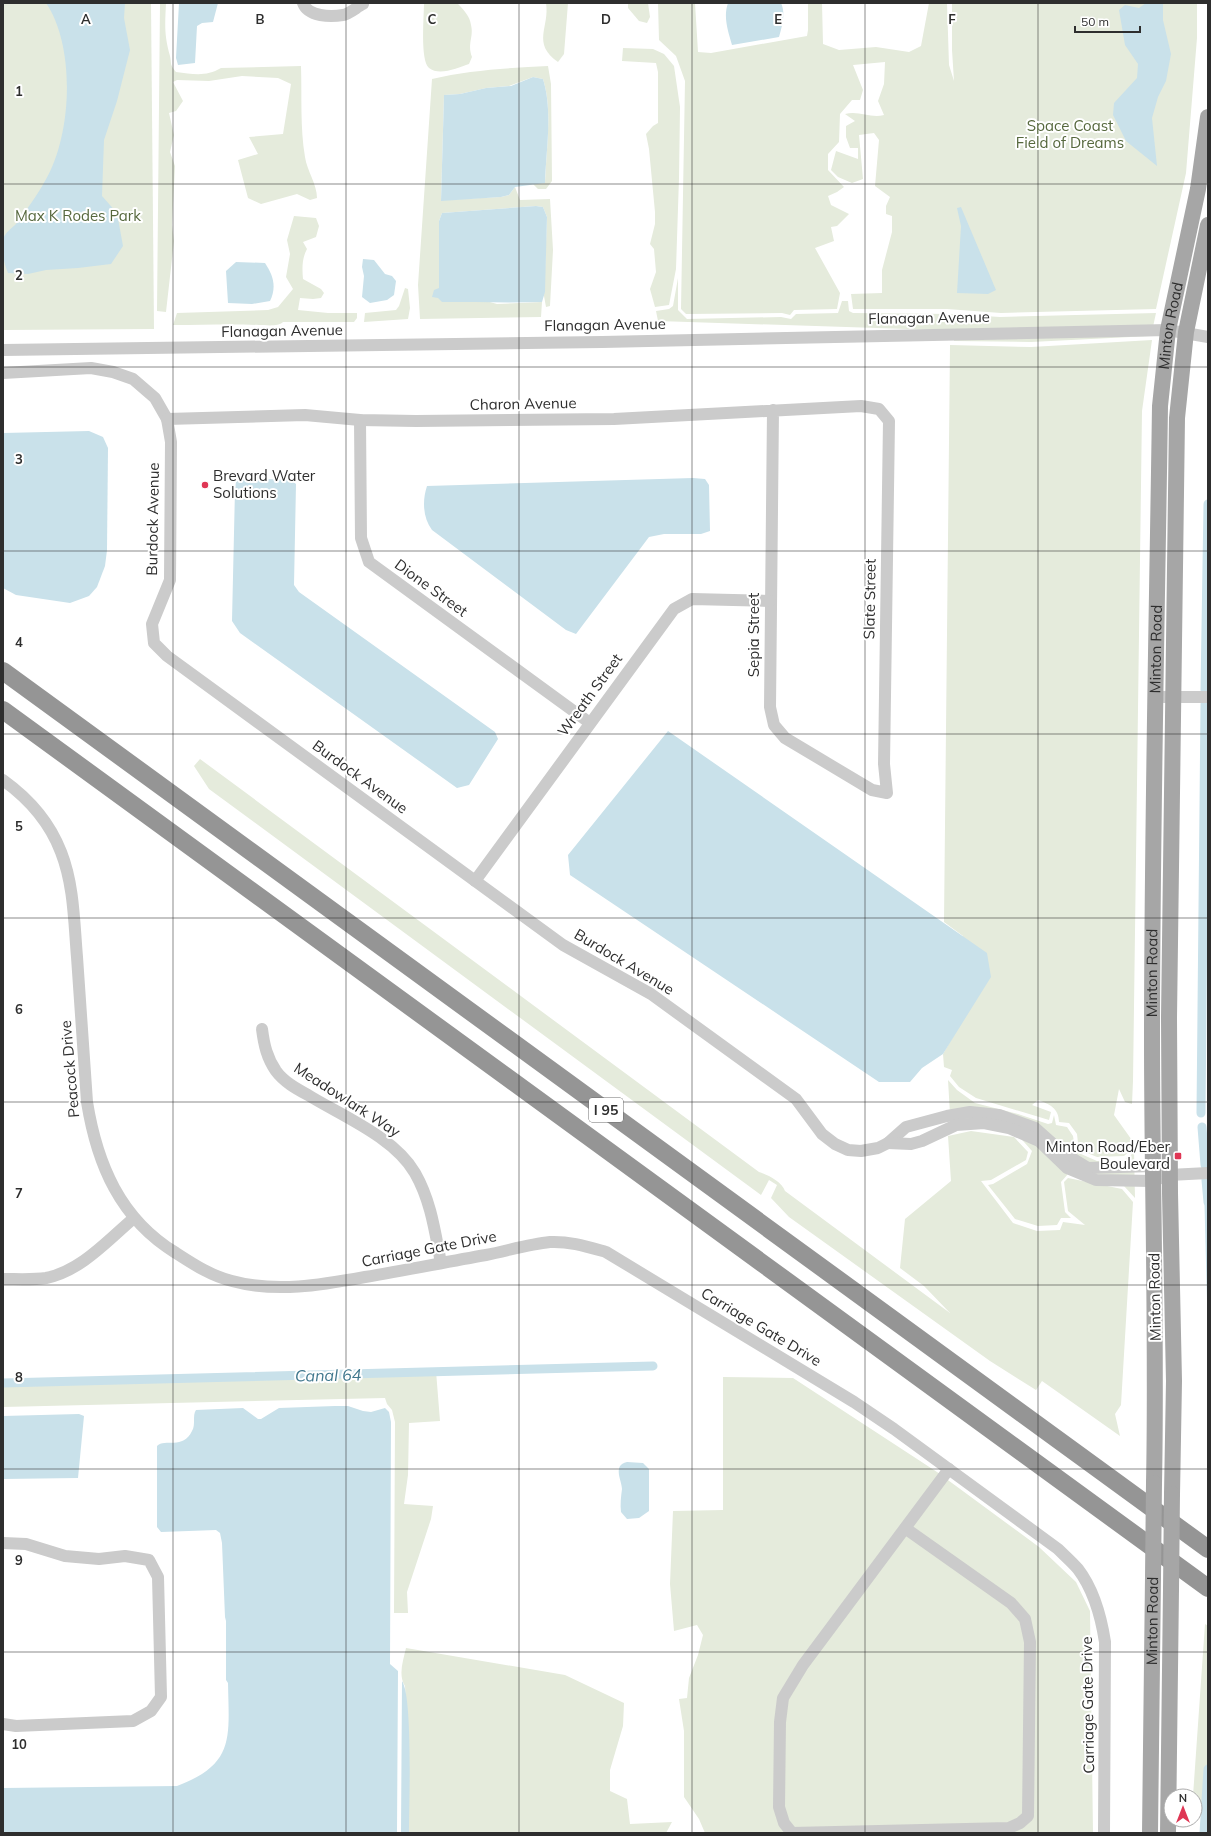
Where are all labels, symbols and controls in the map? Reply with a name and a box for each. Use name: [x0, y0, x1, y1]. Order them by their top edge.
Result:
scale bar: [1075, 8, 1140, 34]
text: A: [81, 11, 91, 27]
text: B: [256, 11, 265, 27]
text: C: [428, 11, 437, 27]
text: D: [601, 11, 611, 27]
text: E: [774, 11, 782, 27]
text: F: [948, 11, 956, 27]
text: 50 m: [1081, 14, 1109, 29]
text: 1: [15, 83, 23, 99]
park label: Space Coast Field of Dreams: [1016, 116, 1124, 152]
park label: Max K Rodes Park: [15, 206, 141, 225]
text: 2: [15, 267, 23, 283]
street label: Minton Road: [1154, 280, 1187, 370]
street label: Flanagan Avenue: [868, 307, 990, 328]
street label: Flanagan Avenue: [544, 314, 666, 335]
street label: Flanagan Avenue: [221, 320, 343, 341]
street label: Charon Avenue: [469, 393, 577, 414]
text: 3: [15, 451, 23, 467]
street label: Burdock Avenue: [142, 462, 163, 576]
place label: Brevard Water Solutions: [213, 466, 316, 502]
marker: Brevard Water Solutions: [200, 480, 210, 490]
street label: Dione Street: [391, 555, 472, 620]
street label: Slate Street: [859, 559, 880, 639]
street label: Sepia Street: [744, 593, 763, 677]
street label: Minton Road: [1145, 605, 1166, 693]
text: 4: [15, 634, 23, 650]
street label: Wreath Street: [553, 650, 626, 740]
street label: Burdock Avenue: [309, 736, 412, 818]
text: 5: [15, 818, 23, 834]
street label: Burdock Avenue: [571, 924, 678, 999]
street label: Minton Road: [1142, 929, 1161, 1017]
text: 6: [15, 1001, 23, 1017]
street label: Peacock Drive: [56, 1020, 83, 1119]
street label: Meadowlark Way: [291, 1058, 404, 1141]
road number: I 95: [589, 1098, 623, 1122]
place label: Minton Road/Eber Boulevard: [1046, 1137, 1171, 1173]
marker: Minton Road/Eber Boulevard: [1173, 1151, 1183, 1161]
text: 7: [15, 1185, 23, 1201]
street label: Carriage Gate Drive: [360, 1226, 498, 1271]
street label: Minton Road: [1144, 1253, 1165, 1341]
street label: Carriage Gate Drive: [698, 1283, 825, 1370]
water label: Canal 64: [295, 1364, 362, 1386]
text: 8: [15, 1369, 23, 1385]
text: 9: [15, 1552, 23, 1568]
street label: Minton Road: [1142, 1577, 1162, 1665]
street label: Carriage Gate Drive: [1077, 1636, 1098, 1774]
text: 10: [11, 1736, 27, 1752]
north arrow: [1163, 1788, 1203, 1828]
text: N: [1179, 1791, 1187, 1805]

